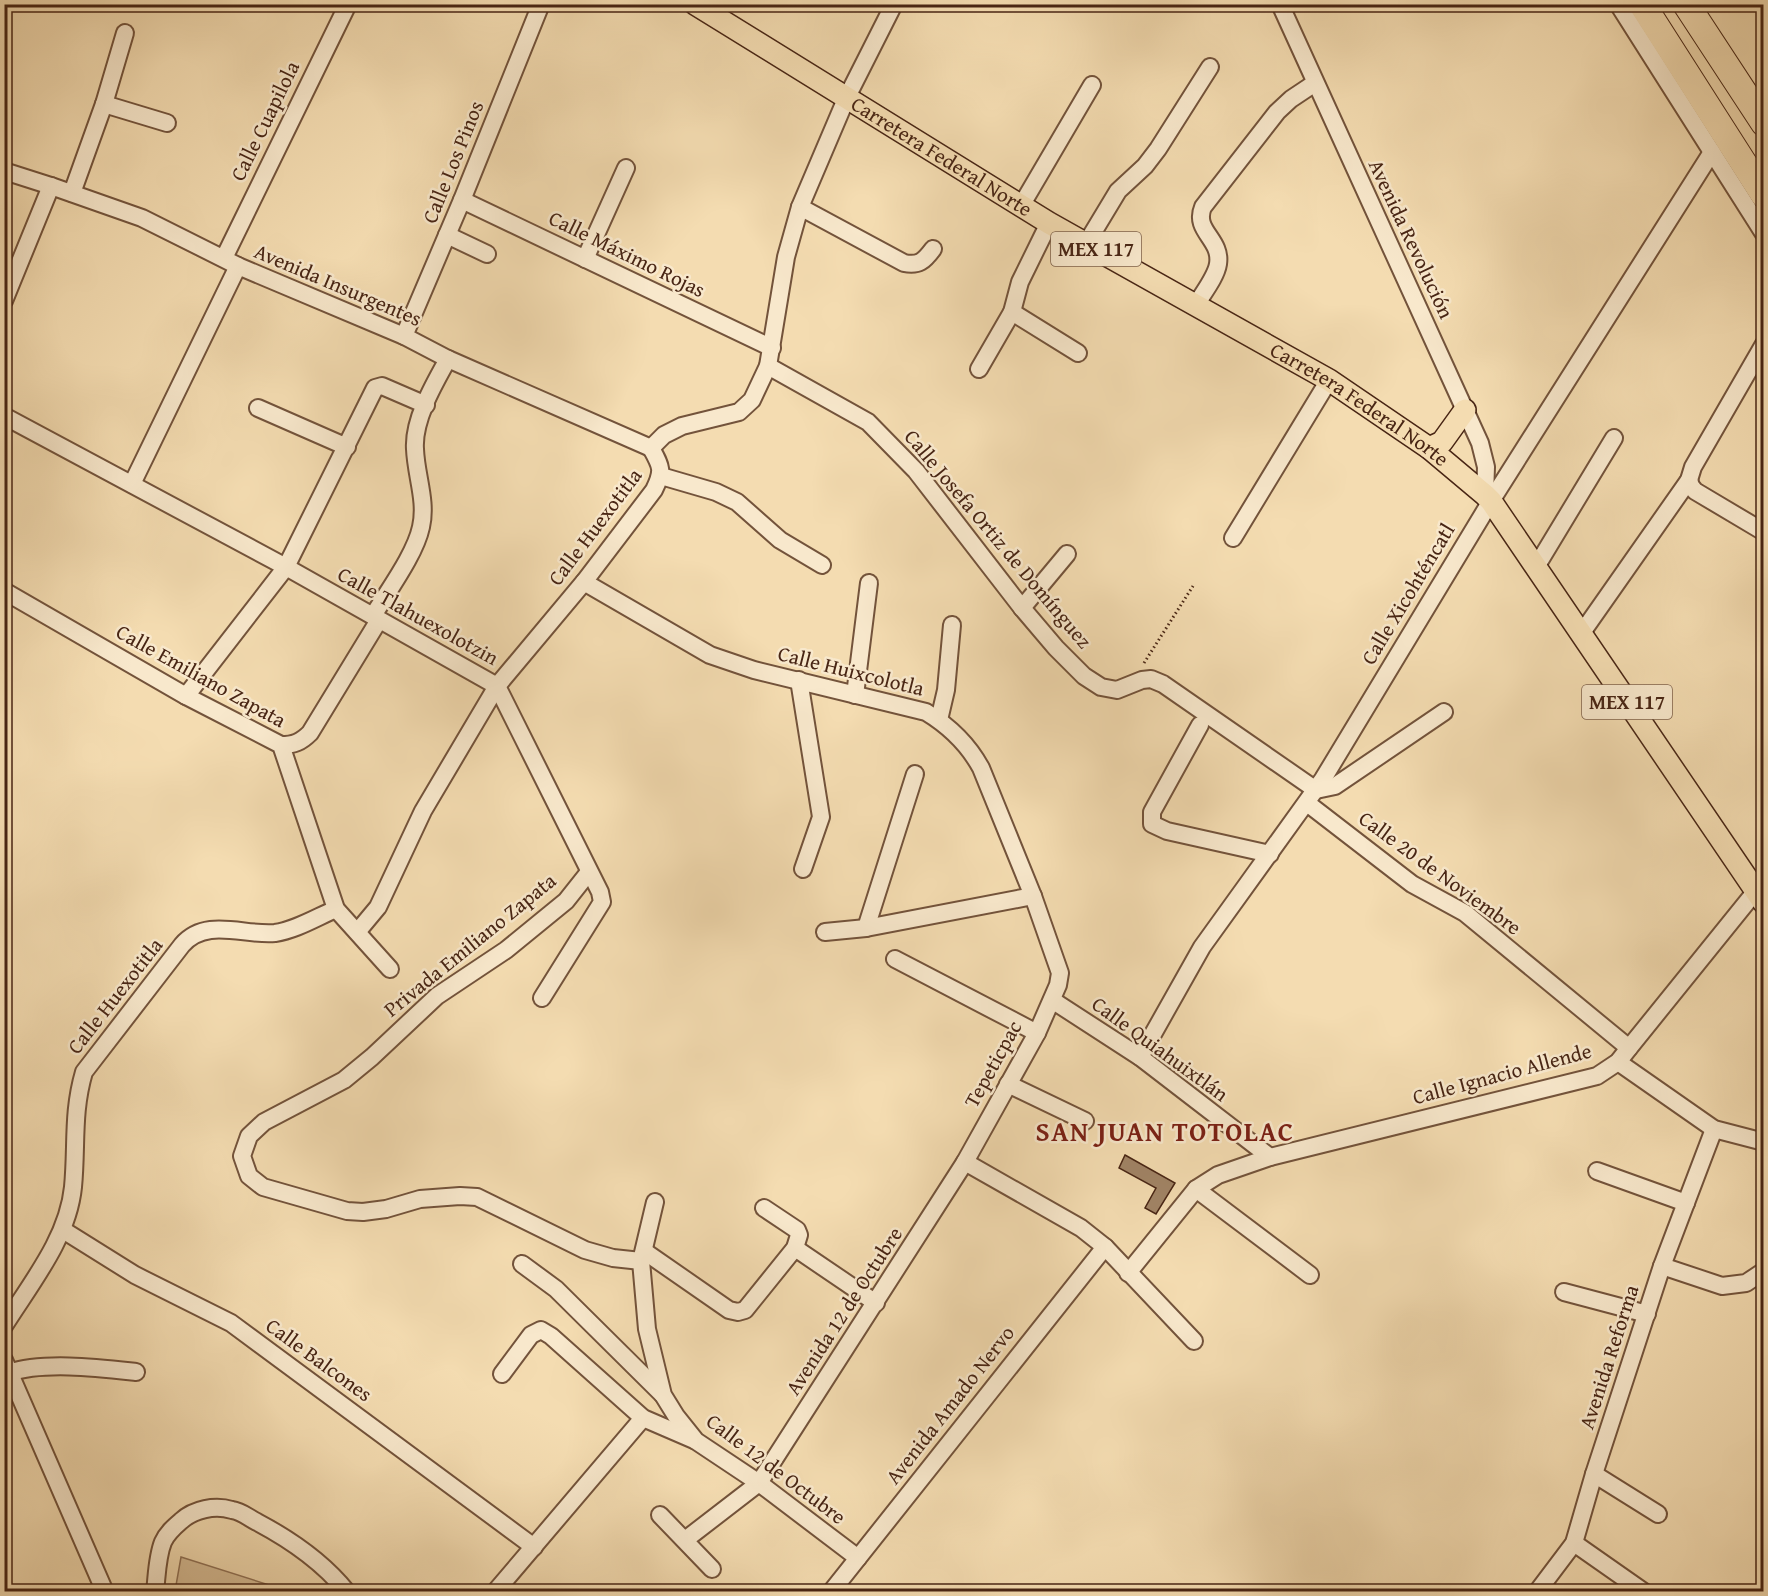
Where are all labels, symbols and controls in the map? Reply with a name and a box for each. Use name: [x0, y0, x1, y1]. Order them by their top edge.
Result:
street label: Calle Cuapilola: [222, 56, 307, 186]
street label: Carretera Federal Norte: [845, 88, 1039, 224]
street label: Calle Los Pinos: [414, 96, 491, 228]
street label: Avenida Revolución: [1361, 154, 1462, 324]
street label: Calle Máximo Rojas: [544, 202, 711, 305]
road number: MEX 117: [1051, 232, 1141, 266]
street label: Avenida Insurgentes: [250, 235, 427, 334]
street label: Carretera Federal Norte: [1265, 334, 1456, 474]
street label: Calle Josefa Ortiz de Domínguez: [897, 422, 1100, 655]
street label: Calle Huexotitla: [540, 461, 649, 592]
street label: Calle Xicohténcatl: [1353, 517, 1462, 670]
street label: Calle Tlahuexolotzin: [332, 558, 505, 673]
street label: Calle Emiliano Zapata: [111, 616, 292, 735]
street label: Calle Huixcolotla: [775, 637, 927, 704]
road number: MEX 117: [1582, 685, 1672, 719]
street label: Calle 20 de Noviembre: [1352, 803, 1528, 942]
street label: Privada Emiliano Zapata: [377, 865, 563, 1024]
street label: Calle Huexotitla: [59, 931, 170, 1060]
street label: Calle Quiahuixtlán: [1086, 988, 1235, 1109]
street label: Tepeticpac: [956, 1015, 1029, 1113]
street label: Calle Ignacio Allende: [1409, 1035, 1595, 1112]
district label: SAN JUAN TOTOLAC: [1036, 1111, 1294, 1151]
street label: Avenida 12 de Octubre: [777, 1220, 910, 1401]
street label: Avenida Reforma: [1571, 1281, 1646, 1433]
street label: Calle Balcones: [259, 1310, 379, 1409]
street label: Avenida Amado Nervo: [878, 1319, 1022, 1491]
street label: Calle 12 de Octubre: [700, 1406, 853, 1532]

